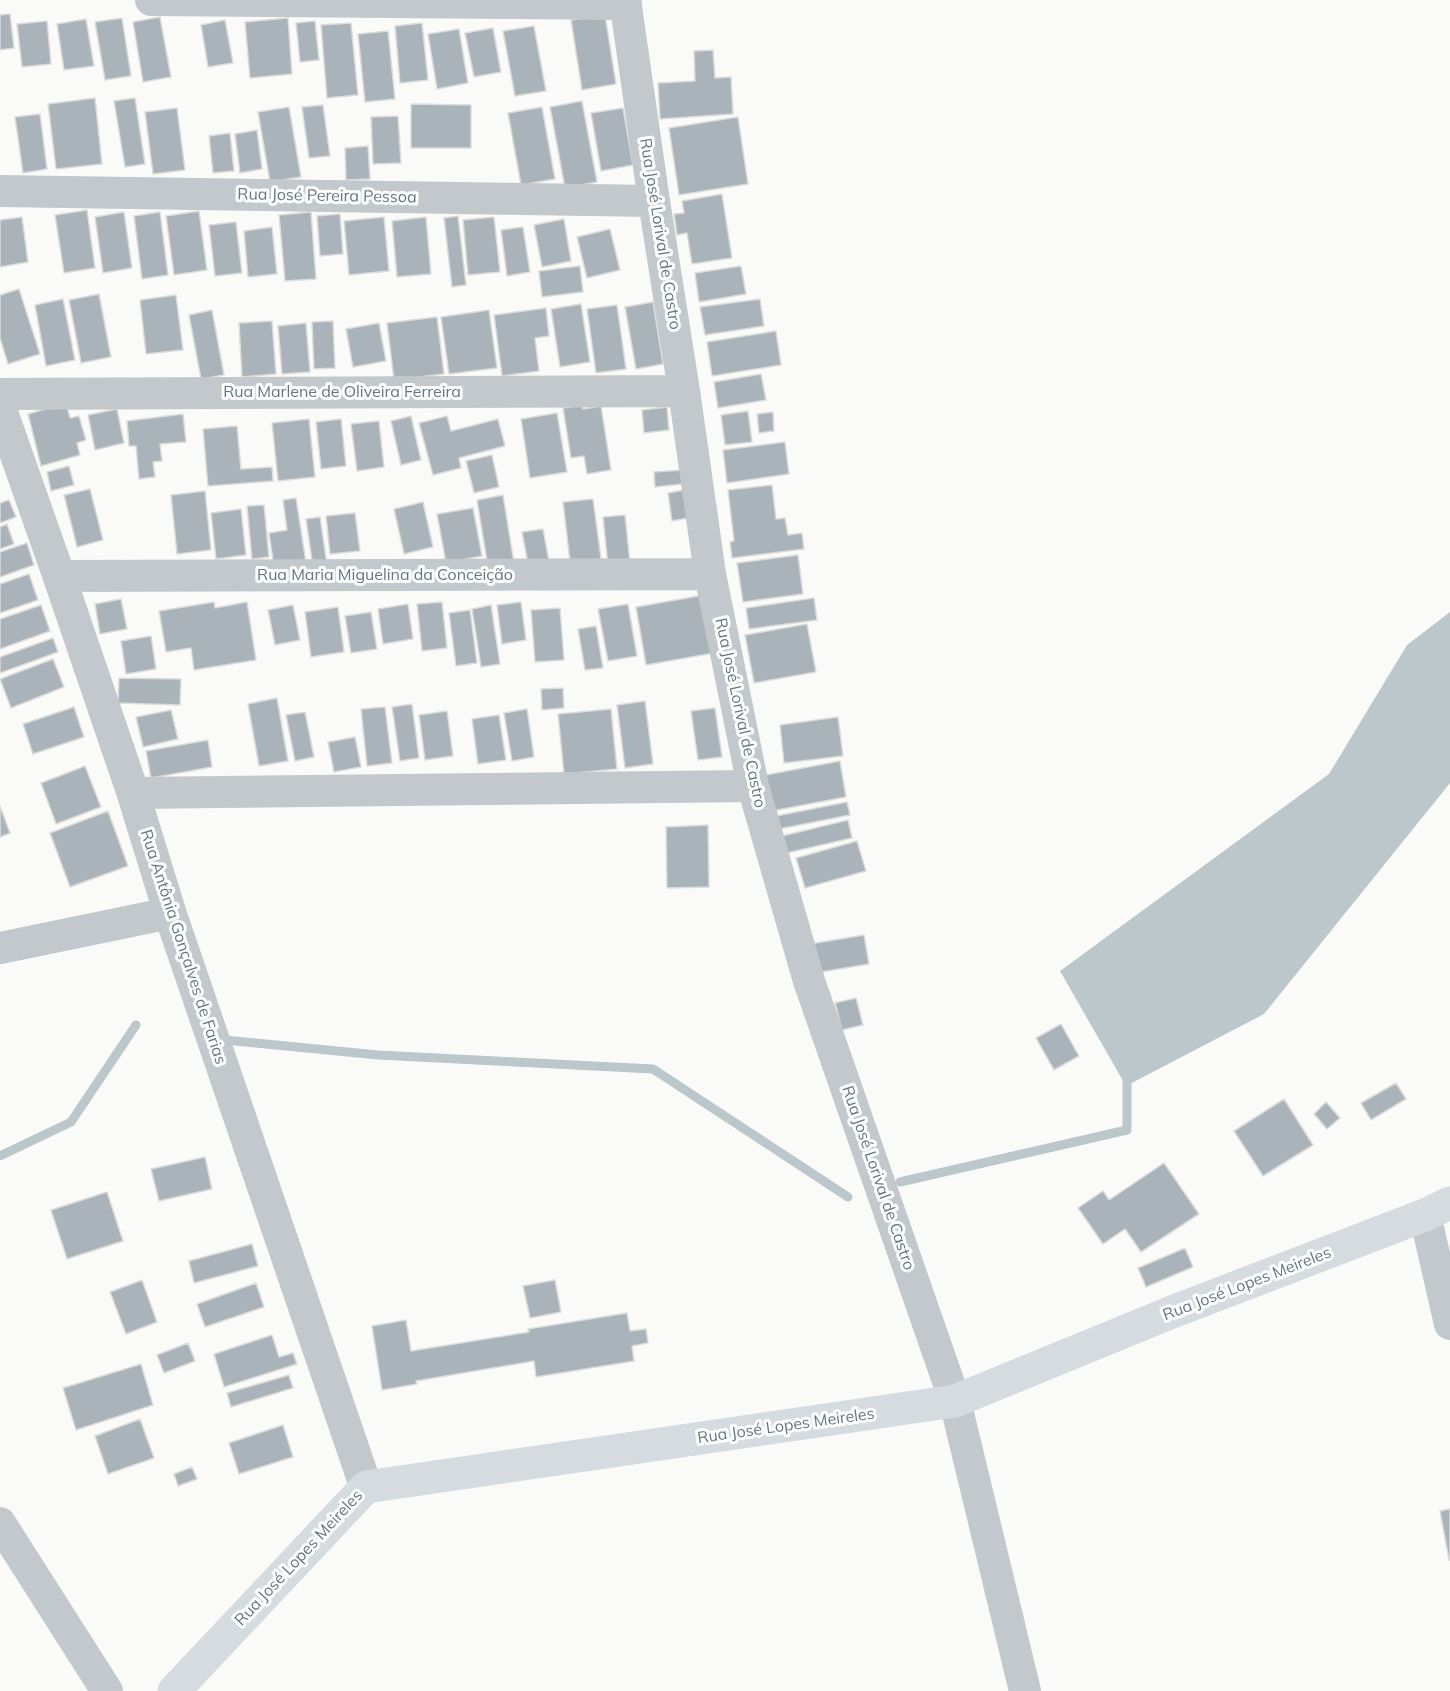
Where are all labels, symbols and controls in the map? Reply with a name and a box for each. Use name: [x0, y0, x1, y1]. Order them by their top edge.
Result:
street label: Rua José Lorival de Castro: [635, 137, 685, 331]
street label: Rua José Pereira Pessoa: [237, 185, 417, 207]
street label: Rua Marlene de Oliveira Ferreira: [223, 382, 461, 402]
street label: Rua Maria Miguelina da Conceição: [257, 565, 513, 585]
street label: Rua José Lorival de Castro: [710, 616, 770, 810]
street label: Rua Antônia Gonçalves de Farias: [136, 827, 230, 1067]
street label: Rua José Lorival de Castro: [837, 1083, 919, 1273]
street label: Rua José Lopes Meireles: [1160, 1243, 1334, 1325]
street label: Rua José Lopes Meireles: [696, 1404, 876, 1448]
street label: Rua José Lopes Meireles: [231, 1486, 367, 1630]

